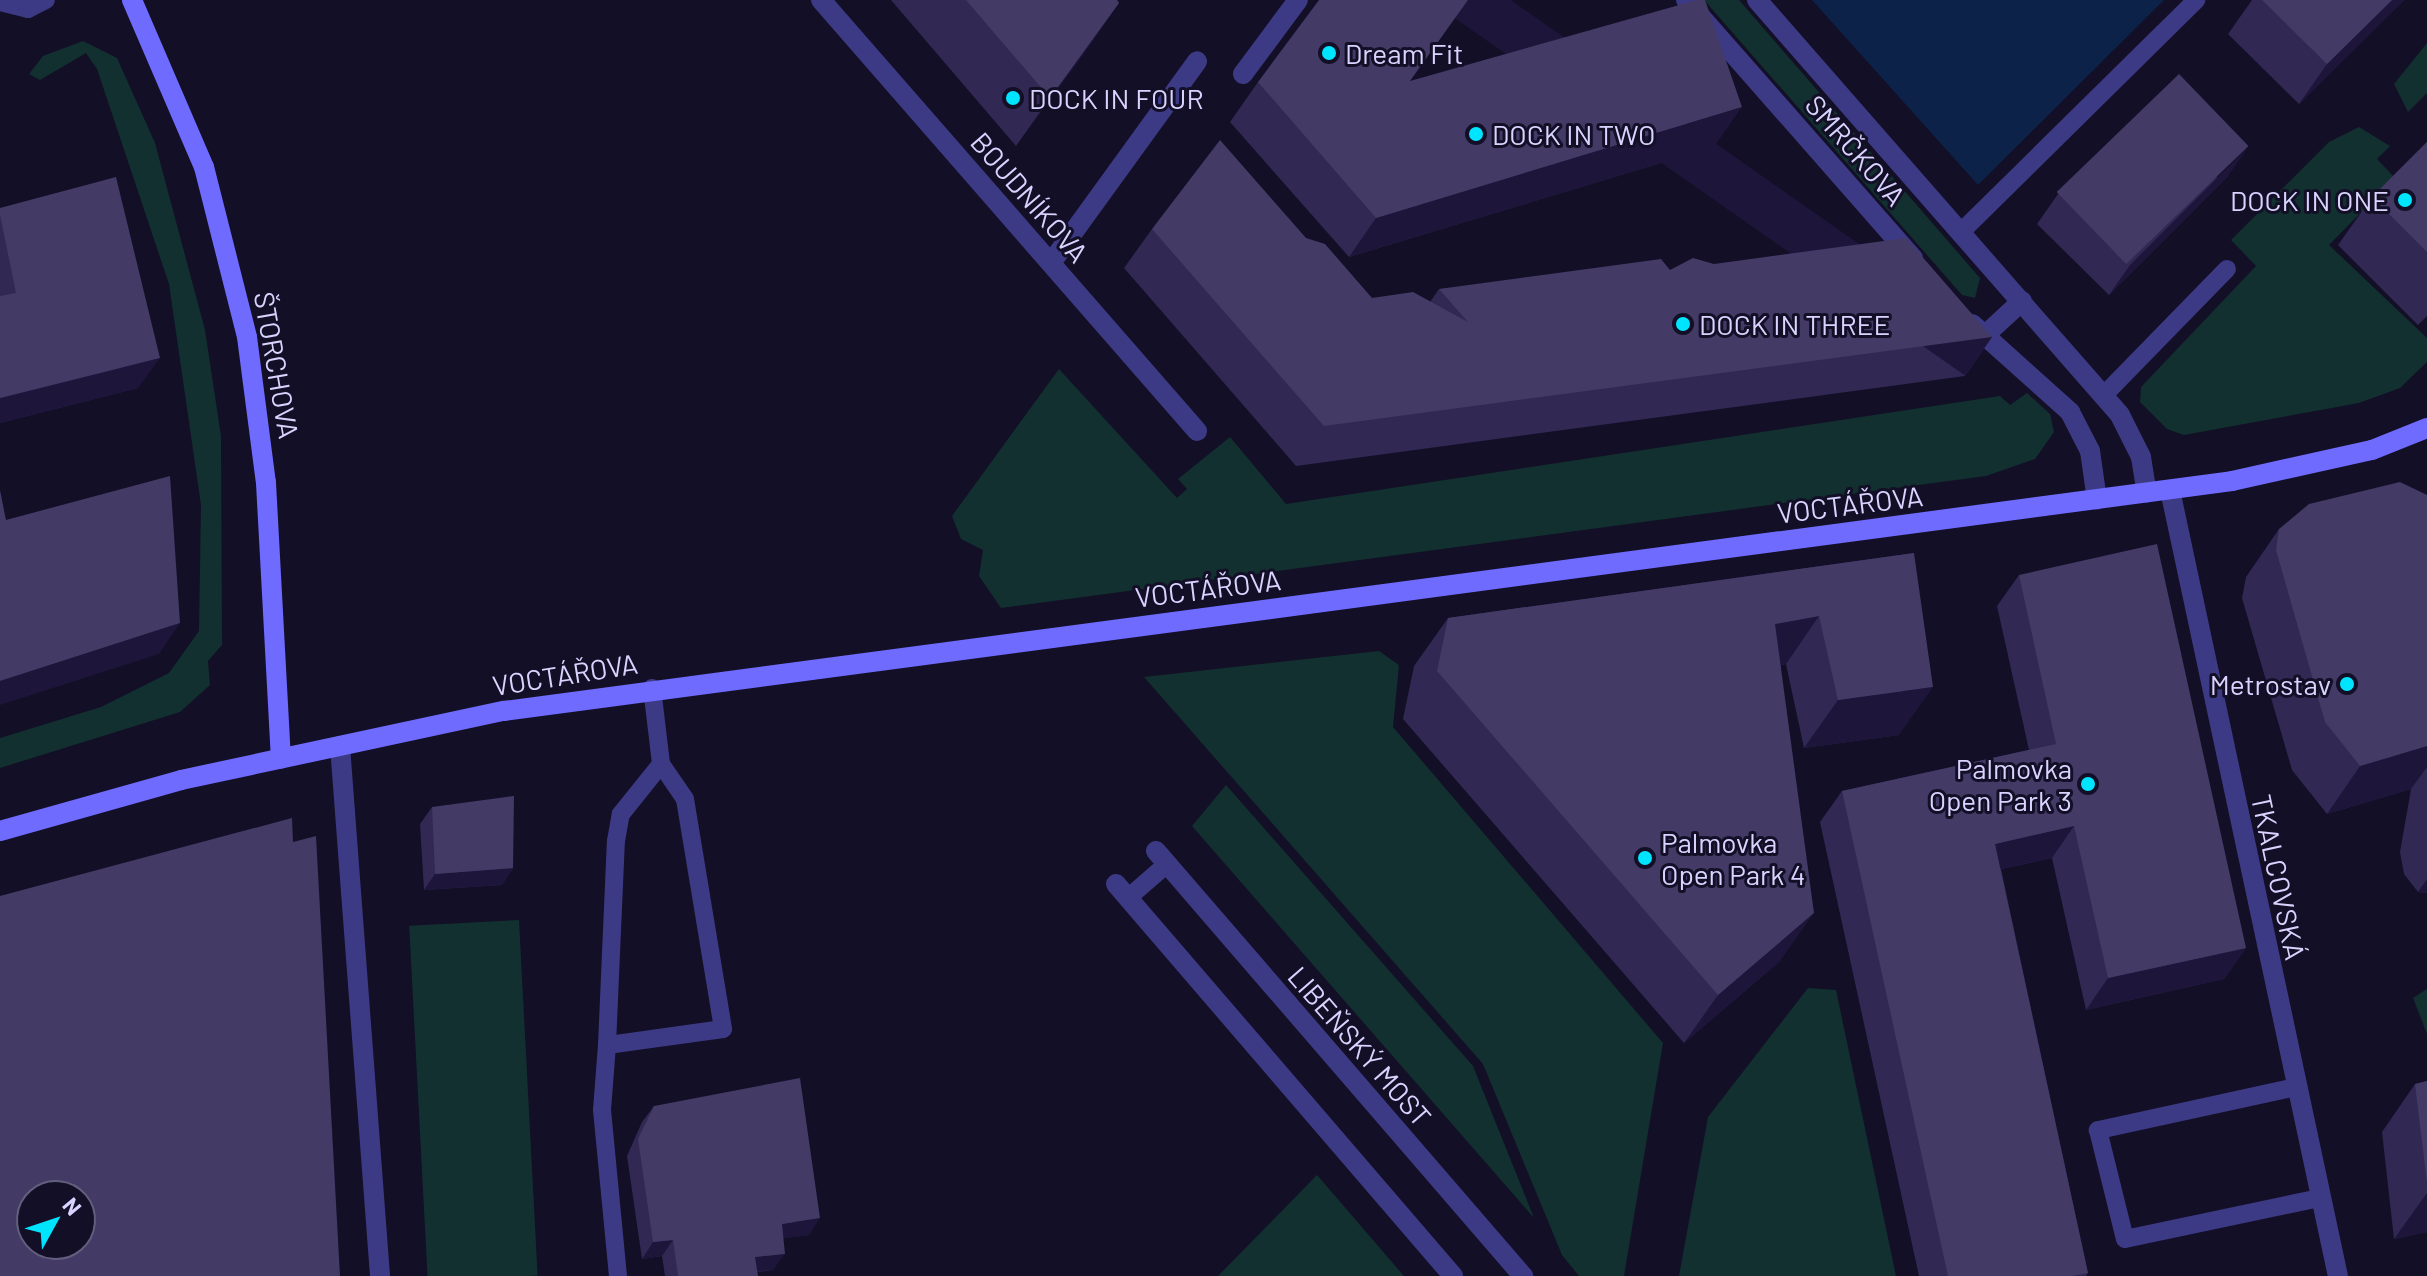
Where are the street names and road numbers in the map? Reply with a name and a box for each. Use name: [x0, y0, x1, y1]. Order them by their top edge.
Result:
street label: SMRČKOVA: [1799, 88, 1913, 212]
street label: BOUDNÍKOVA: [964, 125, 1096, 269]
street label: ŠTORCHOVA: [248, 289, 306, 441]
street label: VOCTÁŘOVA: [1775, 478, 1925, 530]
street label: VOCTÁŘOVA: [1133, 562, 1283, 614]
street label: VOCTÁŘOVA: [490, 646, 640, 702]
street label: TKALCOVSKÁ: [2245, 791, 2313, 963]
street label: LIBEŇSKÝ MOST: [1282, 959, 1438, 1133]

